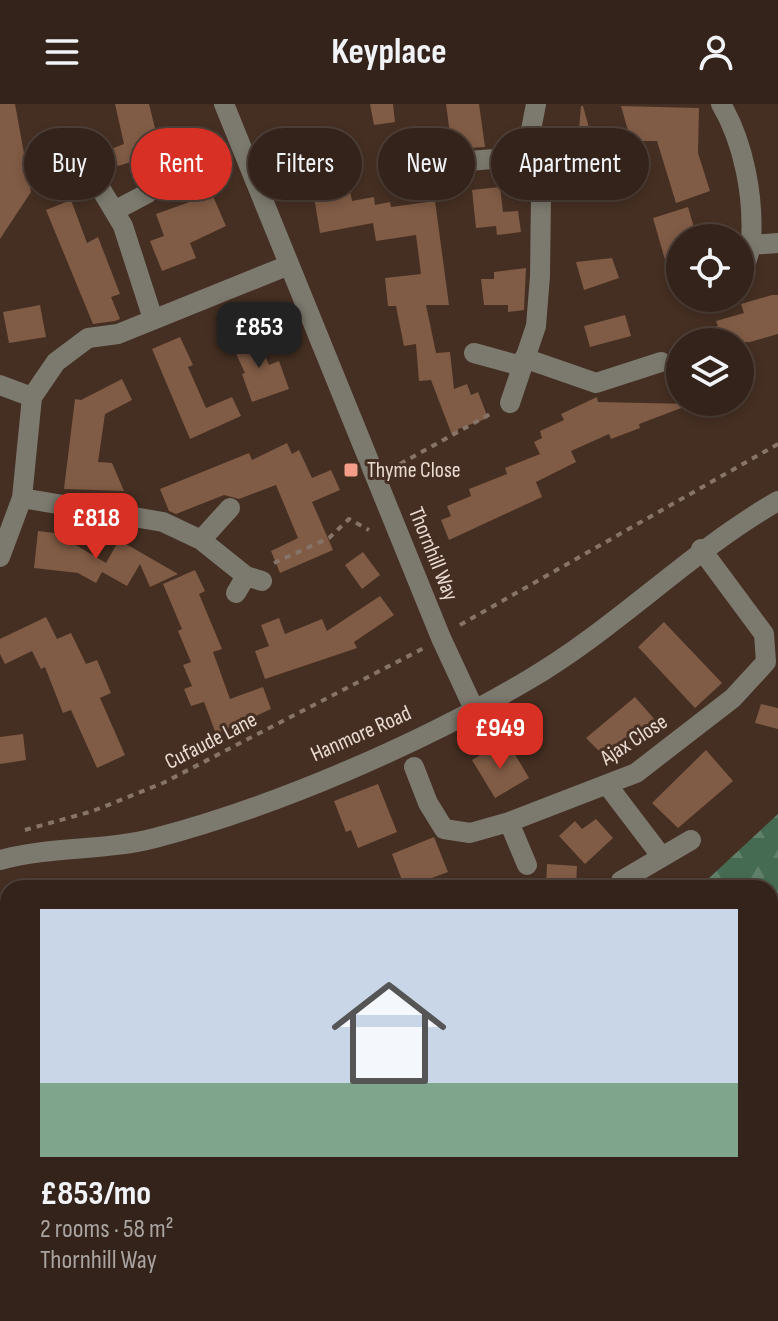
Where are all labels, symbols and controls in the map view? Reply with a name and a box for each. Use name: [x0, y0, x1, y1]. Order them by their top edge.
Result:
icon: menu: [40, 30, 84, 74]
icon: person: [694, 30, 738, 74]
text: Keyplace: [331, 31, 447, 74]
chip: Buy: [24, 128, 115, 200]
chip: Rent: [131, 128, 232, 200]
chip: Filters: [248, 128, 362, 200]
chip: New: [378, 128, 475, 200]
chip: Apartment: [491, 128, 649, 200]
map controls: [666, 224, 754, 416]
button: locate: [666, 224, 754, 312]
pin: £853: [212, 302, 306, 370]
text: £853: [235, 312, 283, 343]
button: layers: [666, 328, 754, 416]
place label: Thyme Close: [367, 457, 461, 484]
marker: Thyme Close: [342, 461, 360, 479]
pin: £818: [49, 493, 143, 561]
text: £818: [72, 503, 120, 534]
street label: Thornhill Way: [402, 503, 464, 605]
street label: Hanmore Road: [307, 700, 415, 768]
pin: £949: [453, 703, 547, 771]
street label: Cufaude Lane: [160, 706, 262, 776]
street label: Ajax Close: [594, 708, 673, 772]
text: £949: [475, 713, 525, 744]
icon: home: [317, 961, 461, 1105]
text: £853/mo: [40, 1173, 151, 1214]
text: 2 rooms · 58 m²: [40, 1214, 174, 1245]
text: Thornhill Way: [40, 1245, 157, 1276]

